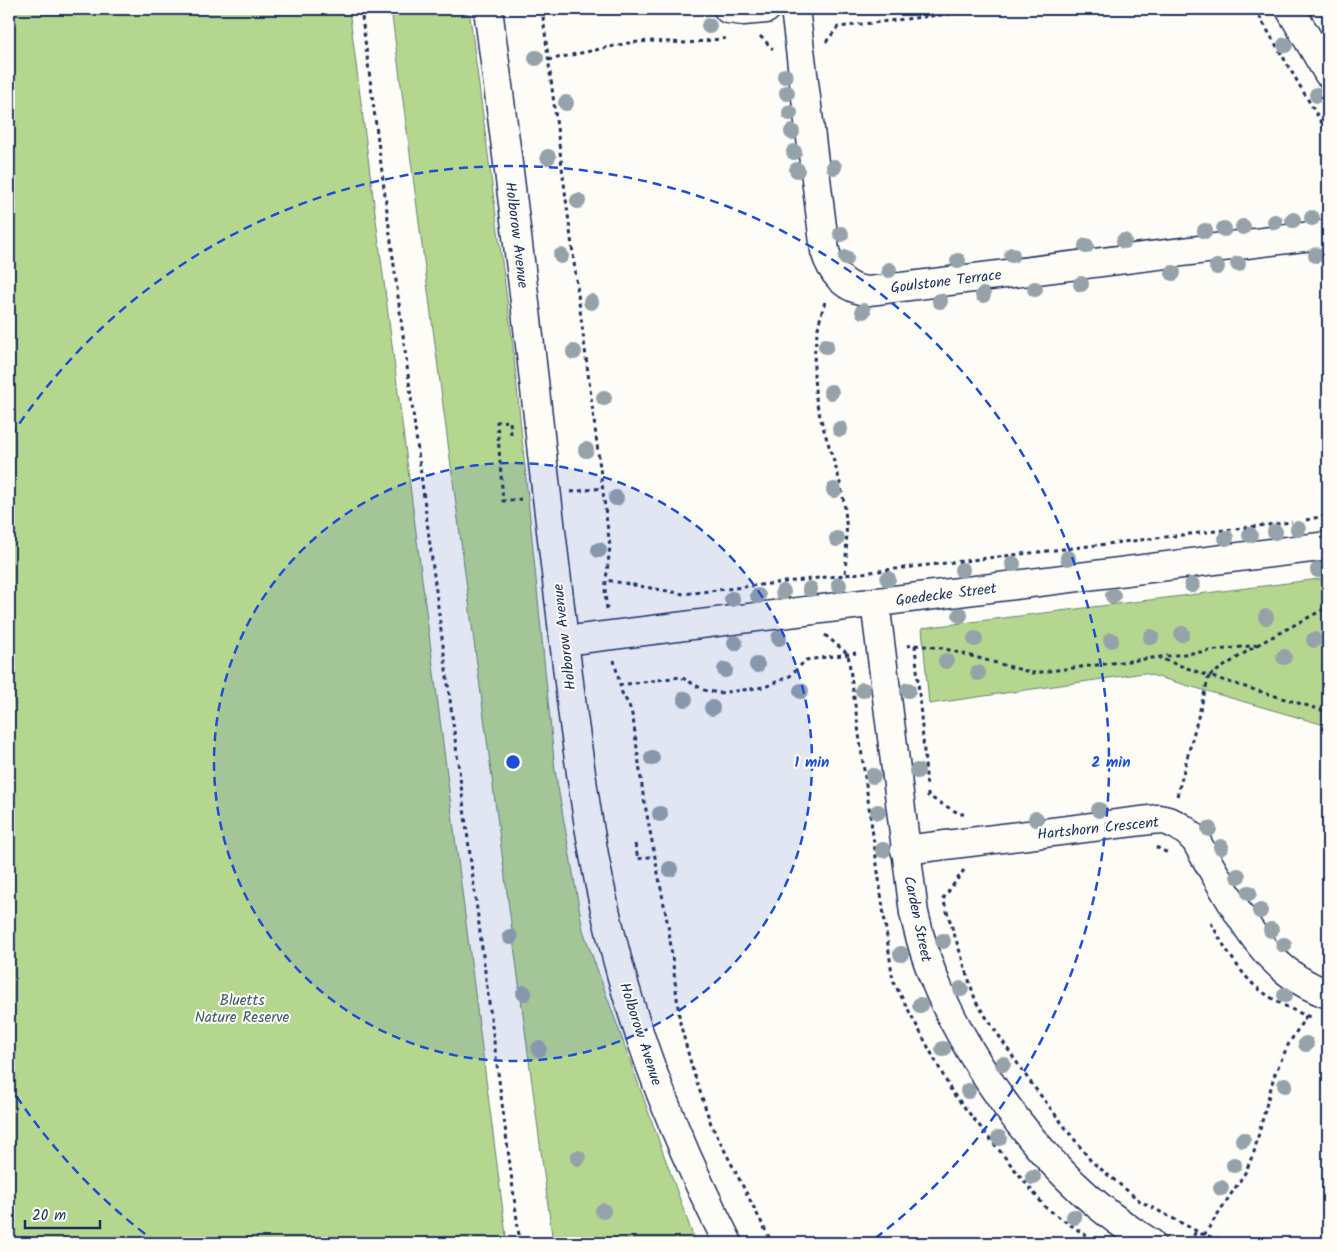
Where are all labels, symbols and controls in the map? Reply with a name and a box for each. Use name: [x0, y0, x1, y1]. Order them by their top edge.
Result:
street label: Holborow Avenue: [498, 180, 534, 290]
street label: Goulstone Terrace: [889, 263, 1003, 301]
street label: Goedecke Street: [894, 577, 998, 613]
street label: Holborow Avenue: [547, 582, 583, 692]
text: 1 min: [795, 751, 829, 775]
text: 2 min: [1091, 751, 1131, 775]
centre of rings: [504, 753, 522, 771]
street label: Hartshorn Crescent: [1036, 811, 1160, 847]
street label: Carden Street: [896, 874, 938, 965]
street label: Holborow Avenue: [612, 980, 668, 1089]
park label: Bluetts Nature Reserve: [195, 989, 290, 1030]
scale bar: [25, 1197, 100, 1229]
text: 20 m: [32, 1204, 66, 1228]

